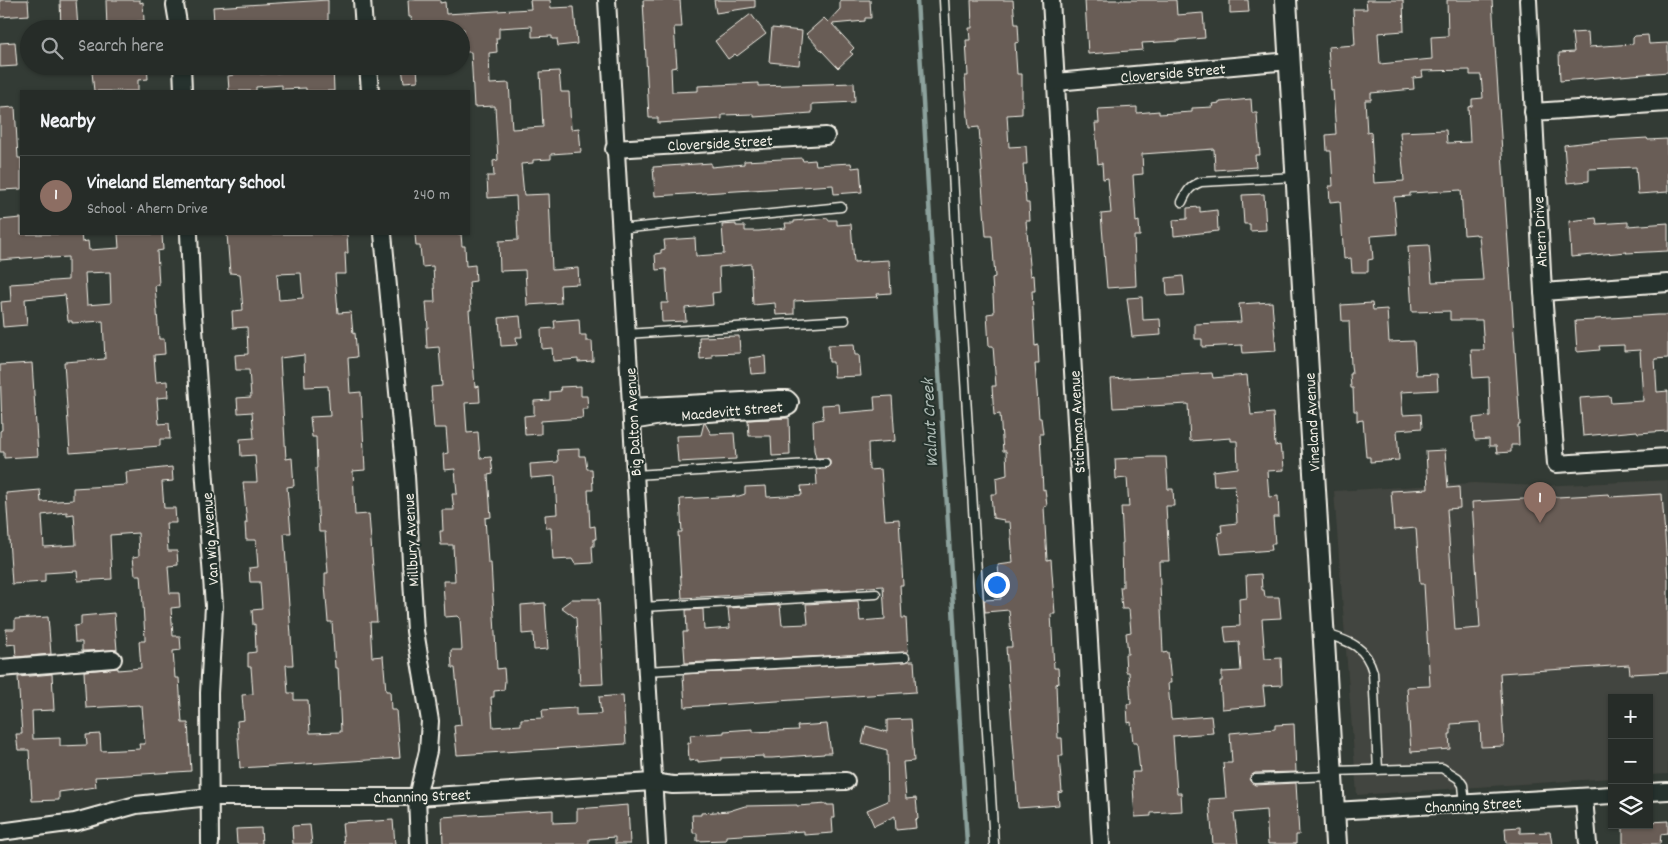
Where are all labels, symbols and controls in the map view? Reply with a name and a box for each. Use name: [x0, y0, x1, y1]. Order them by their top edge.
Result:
search box: [20, 20, 470, 75]
icon: search: [38, 34, 66, 62]
text: Search here: [78, 34, 164, 61]
street label: Cloverside Street: [1120, 58, 1227, 91]
text: Nearby: [40, 108, 95, 138]
street label: Cloverside Street: [667, 130, 773, 159]
text: Vineland Elementary School: [87, 171, 285, 198]
text: 1: [54, 184, 58, 207]
text: 240 m: [413, 184, 450, 207]
street label: Ahern Drive: [1528, 196, 1555, 268]
text: School · Ahern Drive: [87, 198, 208, 221]
street label: Big Dalton Avenue: [620, 367, 649, 477]
street label: Stichman Avenue: [1064, 370, 1093, 474]
street label: Vineland Avenue: [1299, 372, 1328, 472]
water label: Walnut Creek: [917, 376, 946, 468]
street label: Macdevitt Street: [681, 397, 784, 428]
pin: 1: [1524, 482, 1556, 523]
street label: Van Wig Avenue: [197, 492, 226, 586]
street label: Millbury Avenue: [399, 493, 426, 587]
your location: [984, 572, 1010, 598]
map controls: [1608, 694, 1653, 829]
button: +: [1608, 694, 1653, 739]
button: −: [1608, 739, 1653, 784]
street label: Channing Street: [373, 784, 471, 811]
button: layers: [1608, 784, 1653, 829]
street label: Channing Street: [1424, 792, 1522, 821]

